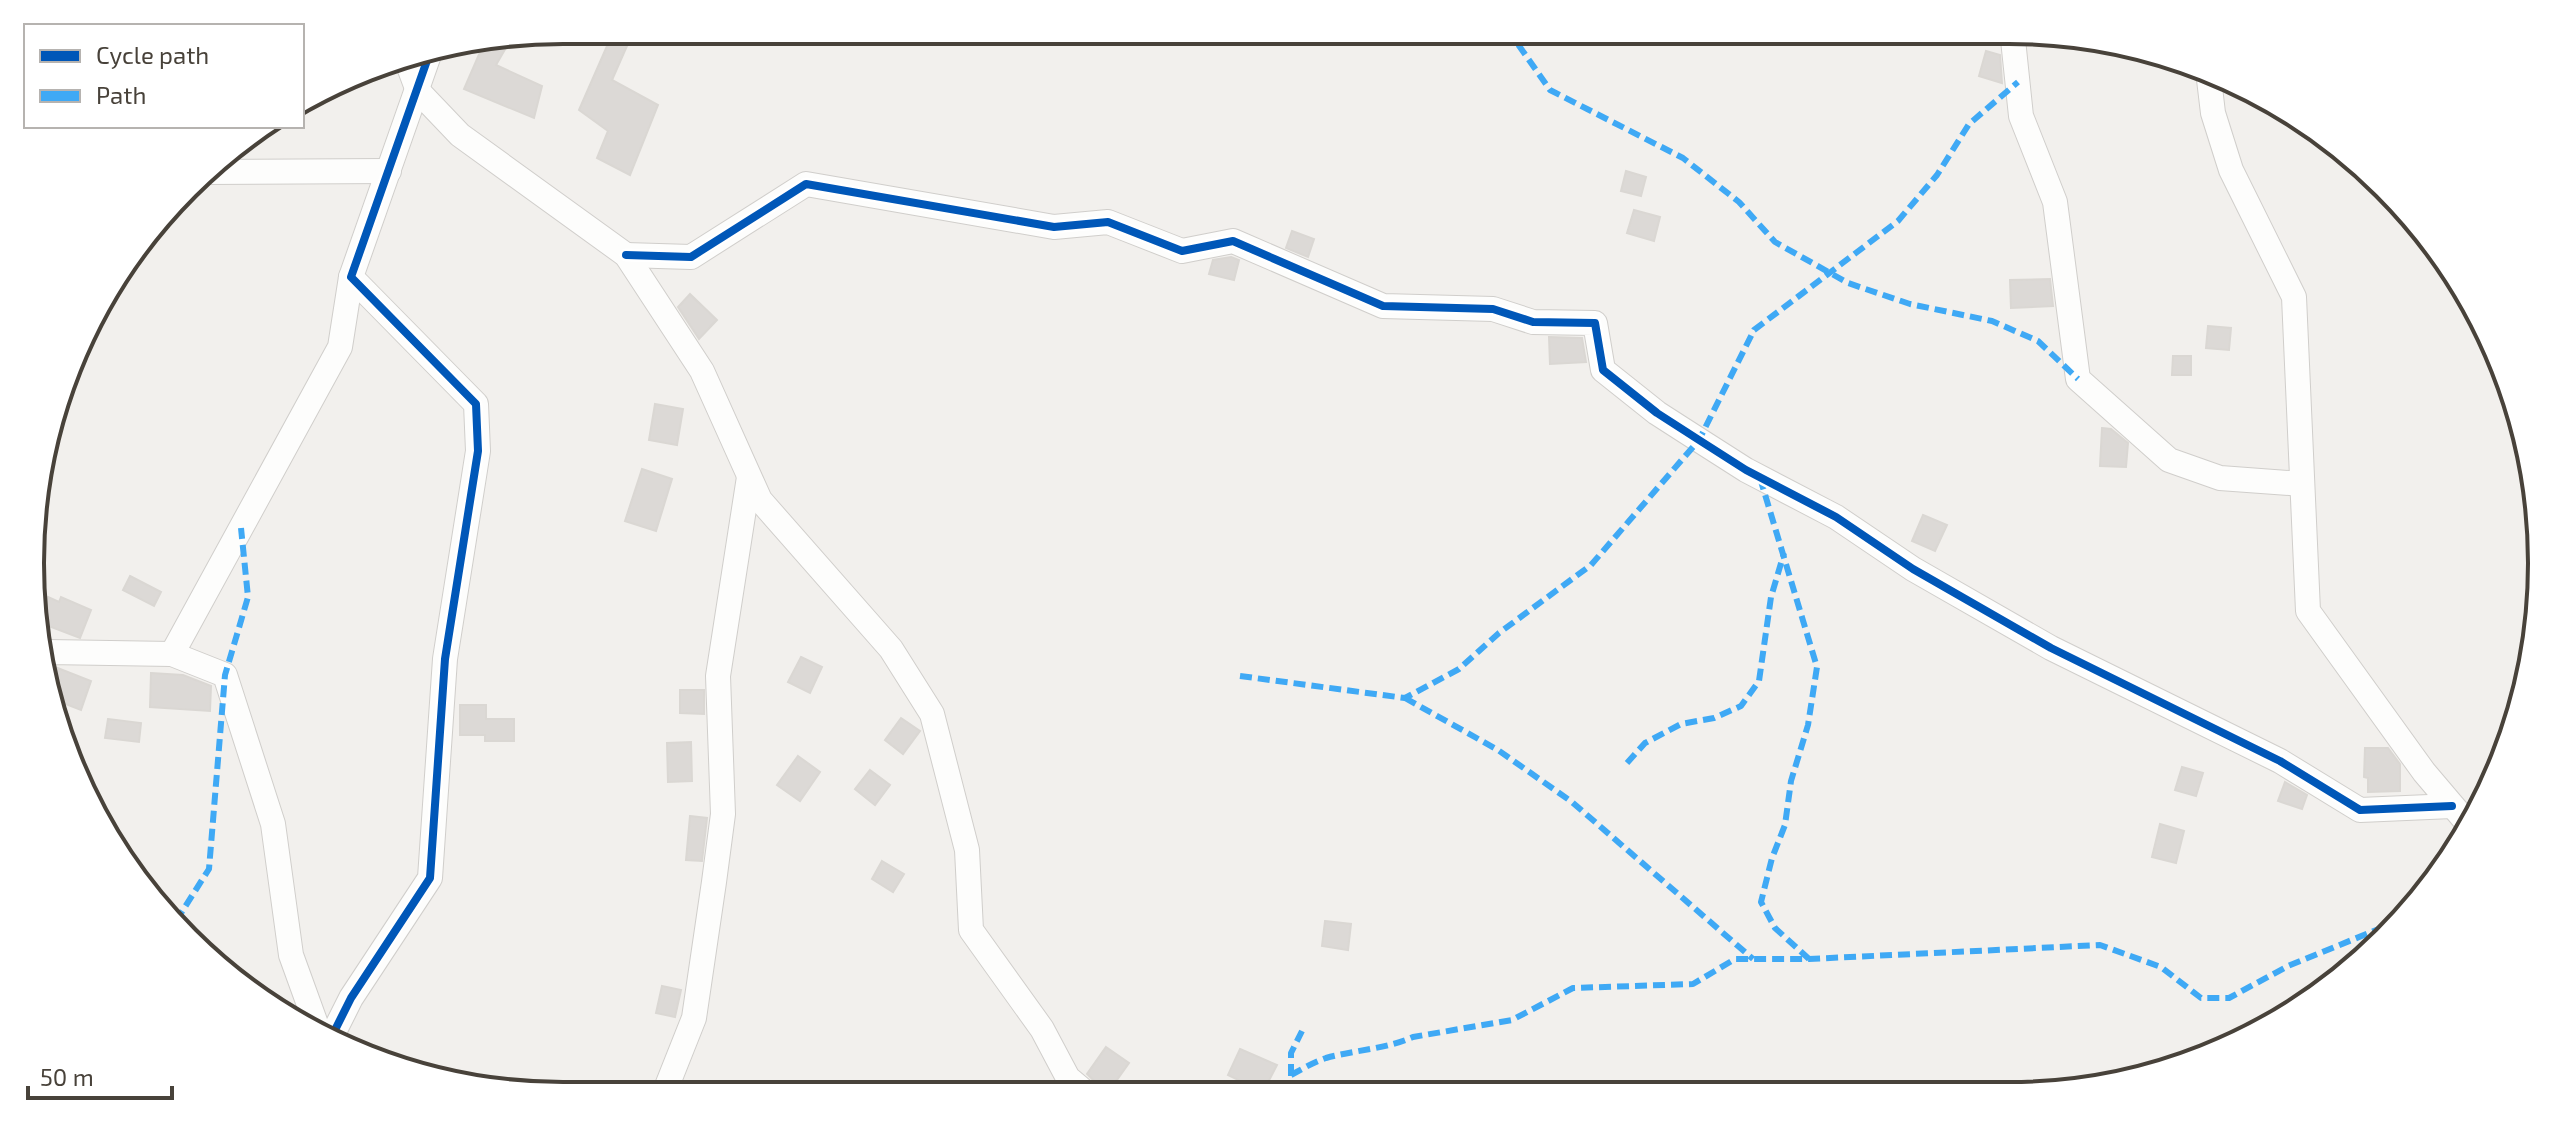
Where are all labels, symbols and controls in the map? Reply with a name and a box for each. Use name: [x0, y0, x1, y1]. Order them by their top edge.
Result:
legend: [24, 24, 304, 128]
text: Cycle path: [96, 40, 209, 69]
text: Path: [96, 80, 146, 109]
scale bar: [28, 1050, 172, 1100]
text: 50 m: [40, 1062, 94, 1091]

